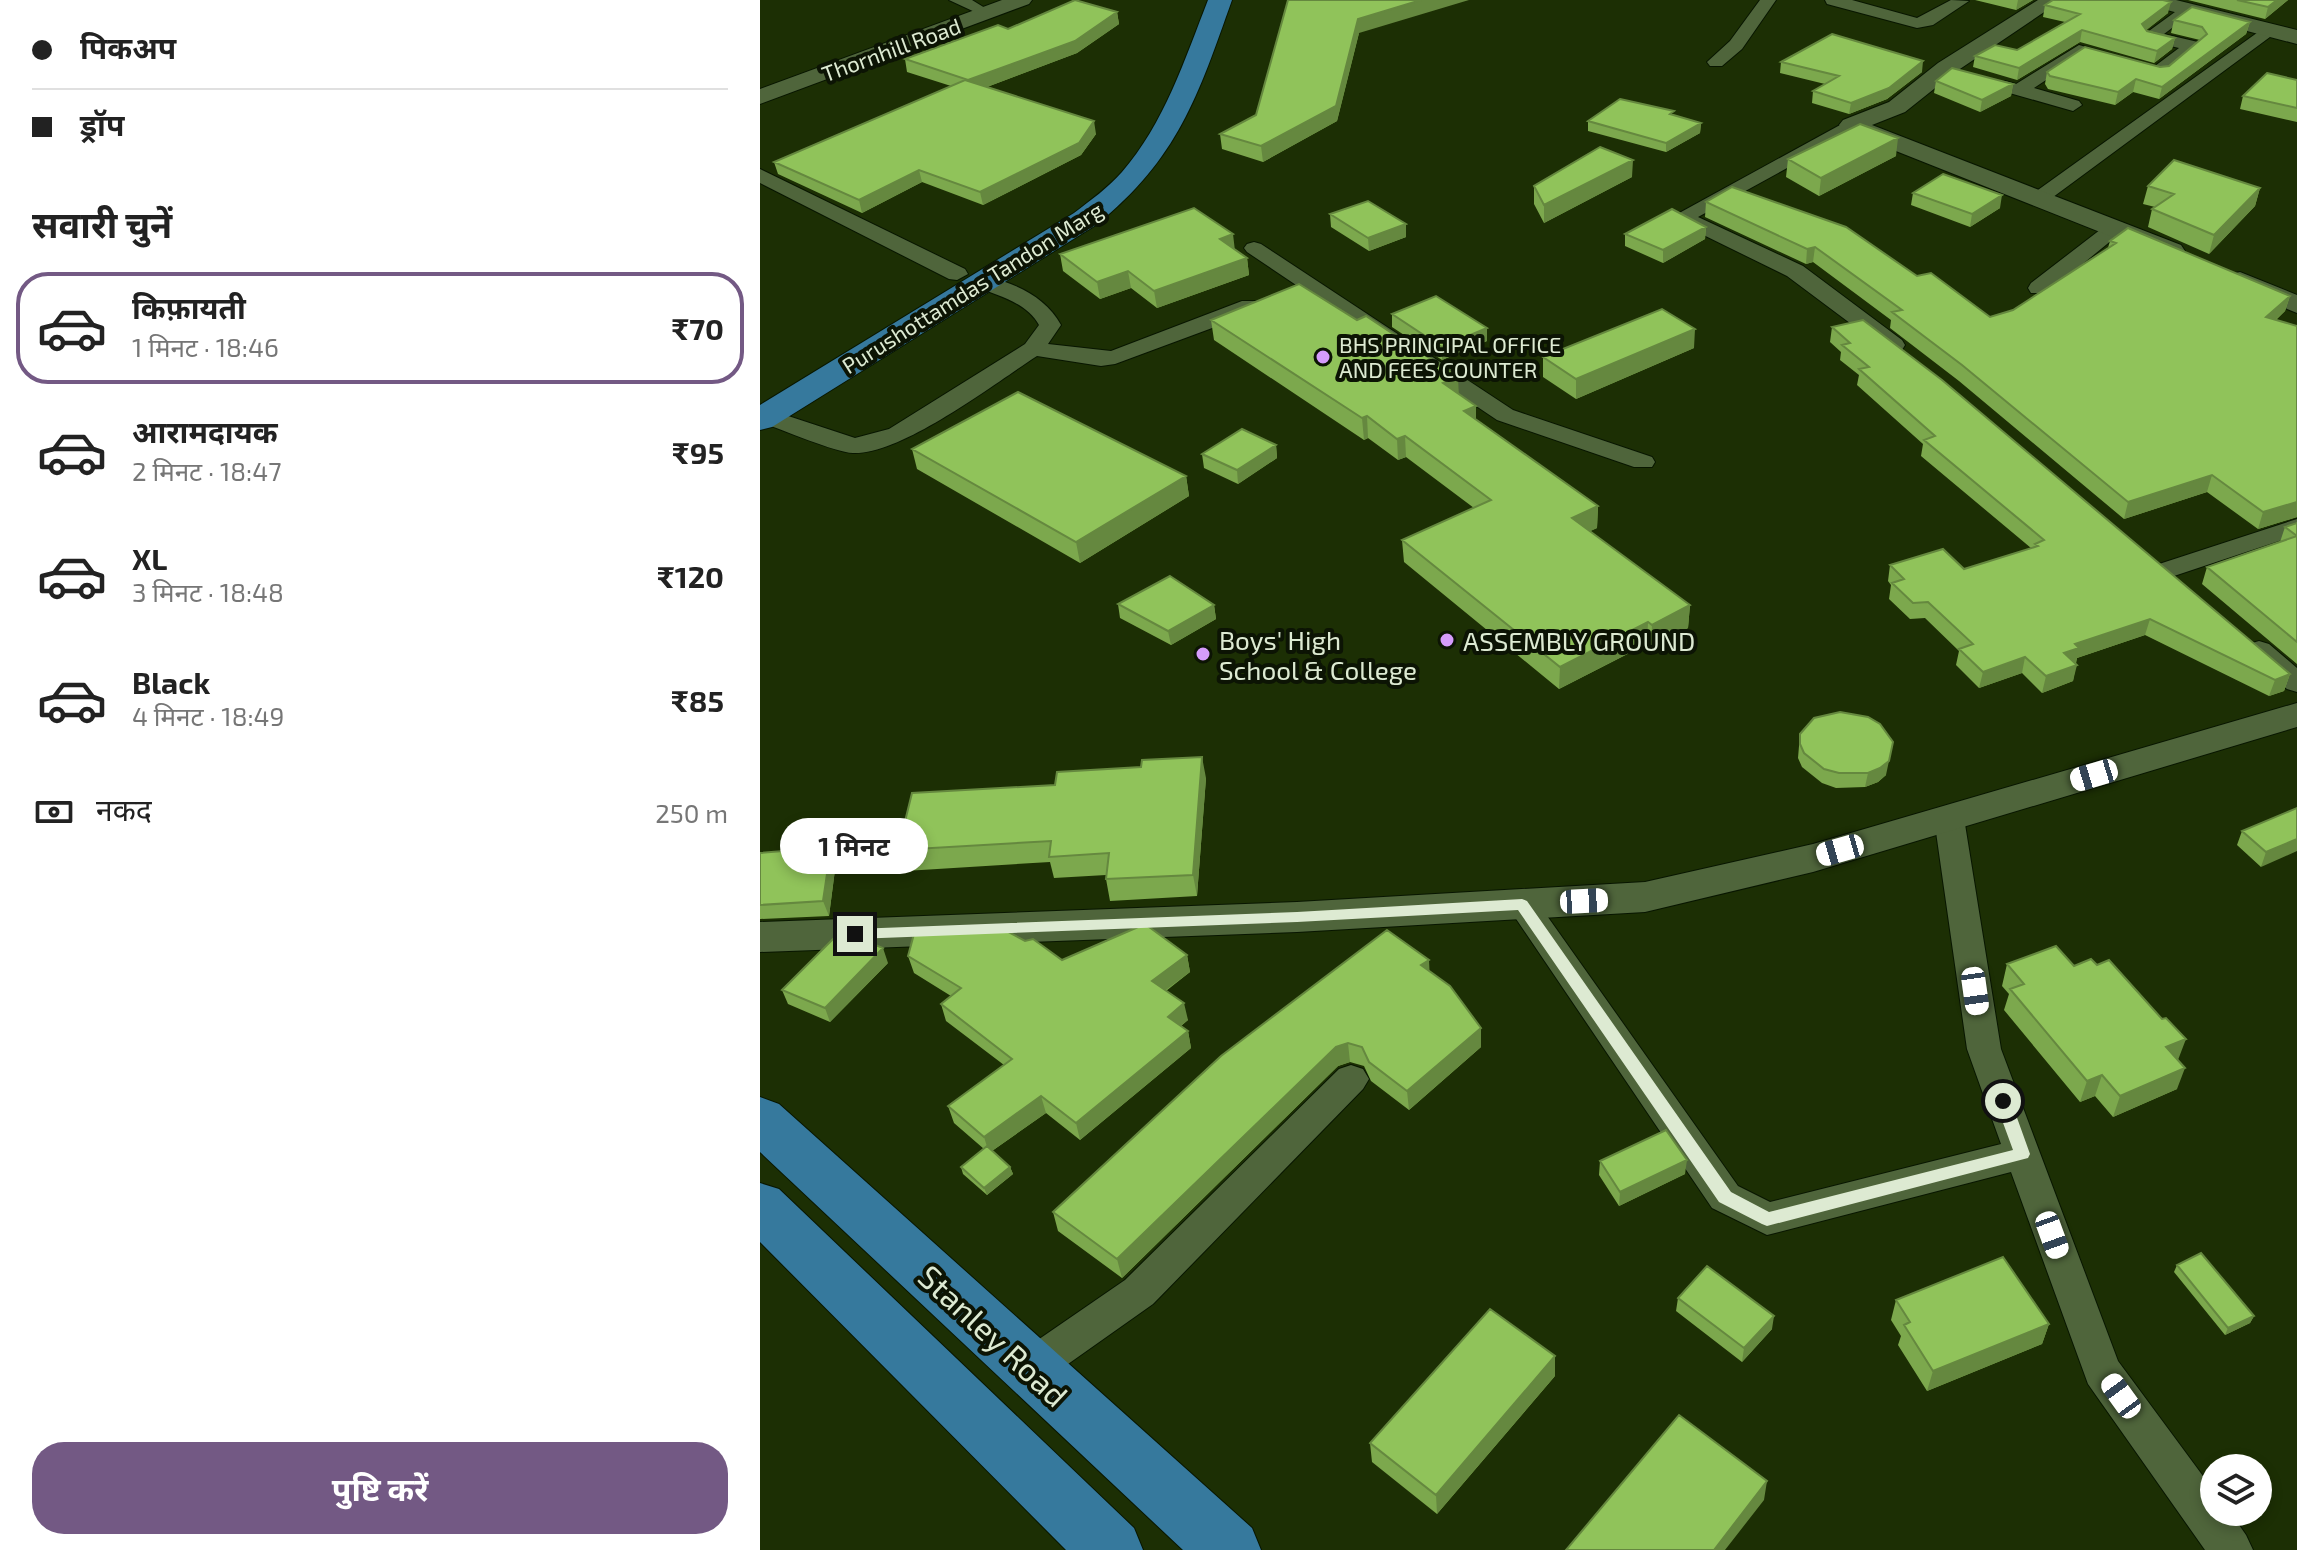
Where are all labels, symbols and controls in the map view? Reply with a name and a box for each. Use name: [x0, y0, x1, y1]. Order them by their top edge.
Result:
street label: Thornhill Road: [818, 12, 964, 86]
text: पिकअप: [80, 29, 176, 65]
text: ड्रॉप: [80, 106, 124, 142]
street label: Purushottamdas Tandon Marg: [837, 196, 1107, 378]
text: सवारी चुनें: [32, 202, 172, 245]
text: किफ़ायती: [132, 289, 246, 325]
icon: car: [36, 292, 108, 364]
text: ₹70: [672, 310, 724, 346]
text: 1 मिनट · 18:46: [132, 331, 279, 362]
place label: BHS PRINCIPAL OFFICE AND FEES COUNTER: [1339, 331, 1561, 382]
marker: BHS PRINCIPAL OFFICE AND FEES COUNTER: [1314, 348, 1332, 366]
text: आरामदायक: [132, 413, 278, 449]
icon: car: [36, 416, 108, 488]
text: ₹95: [672, 434, 724, 470]
text: 2 मिनट · 18:47: [132, 455, 282, 486]
icon: car: [36, 540, 108, 612]
text: XL: [132, 540, 167, 576]
text: ₹120: [657, 558, 724, 594]
text: 3 मिनट · 18:48: [132, 576, 284, 607]
place label: Boys' High School & College: [1219, 624, 1417, 685]
place label: ASSEMBLY GROUND: [1463, 625, 1695, 656]
marker: ASSEMBLY GROUND: [1438, 631, 1456, 649]
marker: Boys' High School & College: [1194, 645, 1212, 663]
icon: car: [36, 664, 108, 736]
text: Black: [132, 664, 210, 700]
text: ₹85: [671, 682, 724, 718]
text: 4 मिनट · 18:49: [132, 700, 284, 731]
car: [2068, 757, 2120, 793]
icon: cash: [32, 790, 76, 834]
text: नकद: [96, 791, 152, 827]
text: 250 m: [655, 797, 728, 828]
callout: 1 मिनट: [781, 818, 929, 874]
text: 1 मिनट: [818, 830, 890, 861]
car: [1814, 832, 1866, 868]
car: [1559, 888, 1609, 914]
route end: [837, 916, 873, 952]
car: [1960, 966, 1990, 1016]
route start: [1985, 1083, 2021, 1119]
car: [2033, 1208, 2071, 1262]
street label: Stanley Road: [912, 1256, 1076, 1414]
car: [2097, 1370, 2145, 1422]
button: पुष्टि करें: [32, 1442, 728, 1534]
map controls: [2200, 1454, 2272, 1526]
button: layers: [2200, 1454, 2272, 1526]

